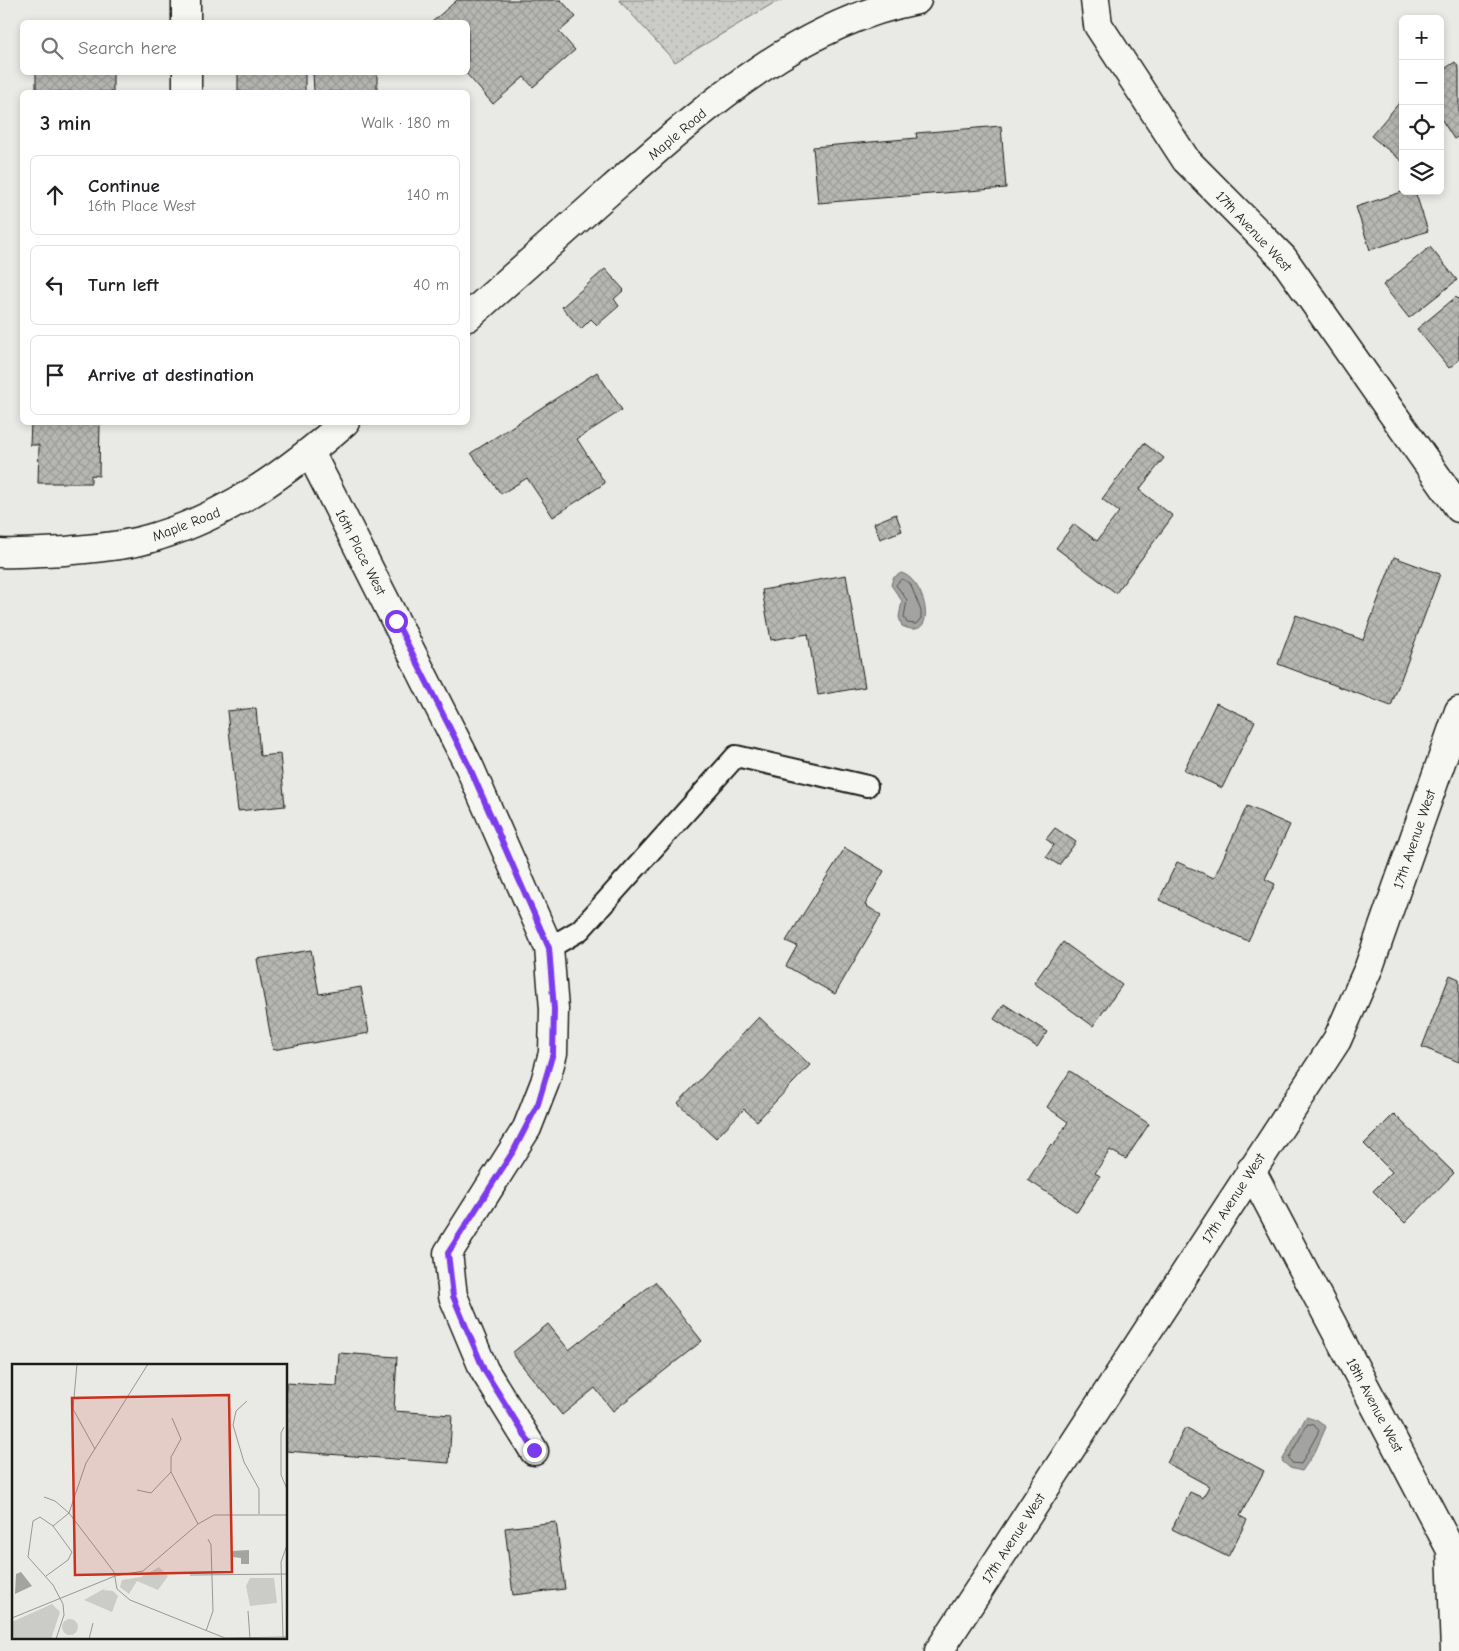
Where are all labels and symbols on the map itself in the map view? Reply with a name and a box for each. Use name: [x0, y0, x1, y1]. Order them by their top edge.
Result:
street label: Maple Road: [645, 105, 710, 164]
street label: 17th Avenue West: [1212, 188, 1296, 276]
street label: Maple Road: [150, 504, 223, 545]
street label: 16th Place West: [332, 507, 390, 599]
route start: [385, 610, 408, 633]
street label: 17th Avenue West: [1390, 786, 1440, 891]
street label: 17th Avenue West: [1198, 1149, 1269, 1246]
street label: 18th Avenue West: [1343, 1355, 1407, 1456]
inset map: [12, 1364, 288, 1638]
route end: [523, 1439, 546, 1462]
street label: 17th Avenue West: [978, 1489, 1049, 1586]

